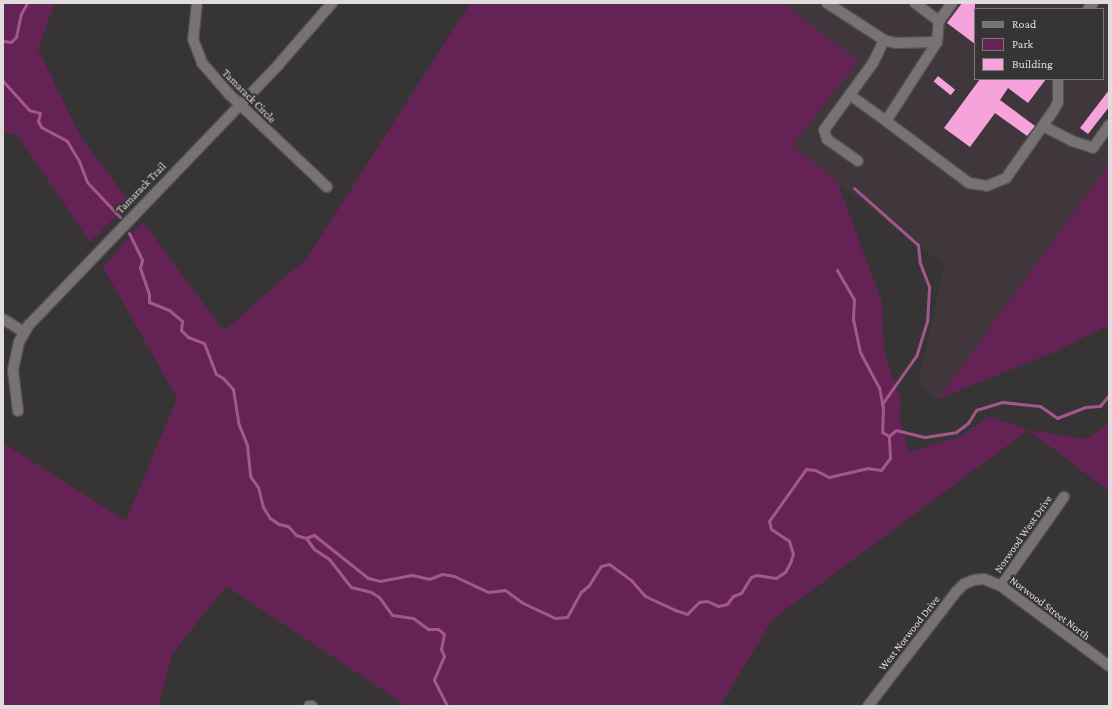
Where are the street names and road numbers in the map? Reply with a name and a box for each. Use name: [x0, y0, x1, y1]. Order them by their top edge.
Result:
street label: Tamarack Circle: [219, 66, 279, 126]
street label: Tamarack Trail: [113, 160, 169, 216]
street label: Norwood West Drive: [991, 493, 1055, 575]
street label: Norwood Street North: [1007, 573, 1093, 643]
street label: West Norwood Drive: [876, 593, 942, 673]

